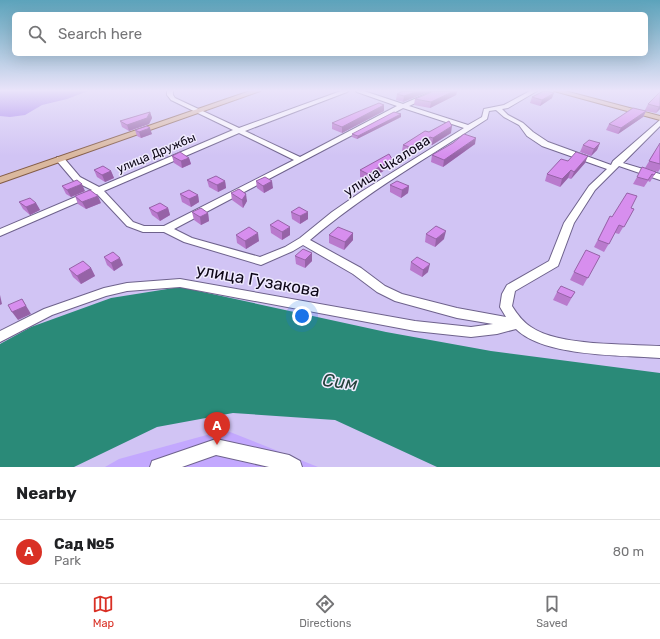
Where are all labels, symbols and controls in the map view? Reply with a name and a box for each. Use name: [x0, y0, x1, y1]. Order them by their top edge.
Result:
search box: [12, 12, 648, 56]
icon: search: [26, 23, 48, 45]
text: Search here: [58, 25, 142, 43]
street label: улица Дружбы: [114, 130, 198, 176]
street label: улица Чкалова: [341, 132, 433, 200]
street label: улица Гузакова: [195, 259, 321, 301]
your location: [292, 306, 312, 326]
water label: Сим: [321, 369, 359, 395]
pin: A: [204, 412, 230, 445]
text: Nearby: [16, 483, 77, 503]
text: Сад №5: [54, 535, 114, 553]
text: A: [24, 544, 34, 559]
text: 80 m: [613, 544, 644, 559]
text: Park: [54, 553, 81, 568]
tab: Map: [92, 593, 114, 630]
tab: Directions: [299, 593, 351, 630]
tab: Saved: [536, 593, 568, 630]

